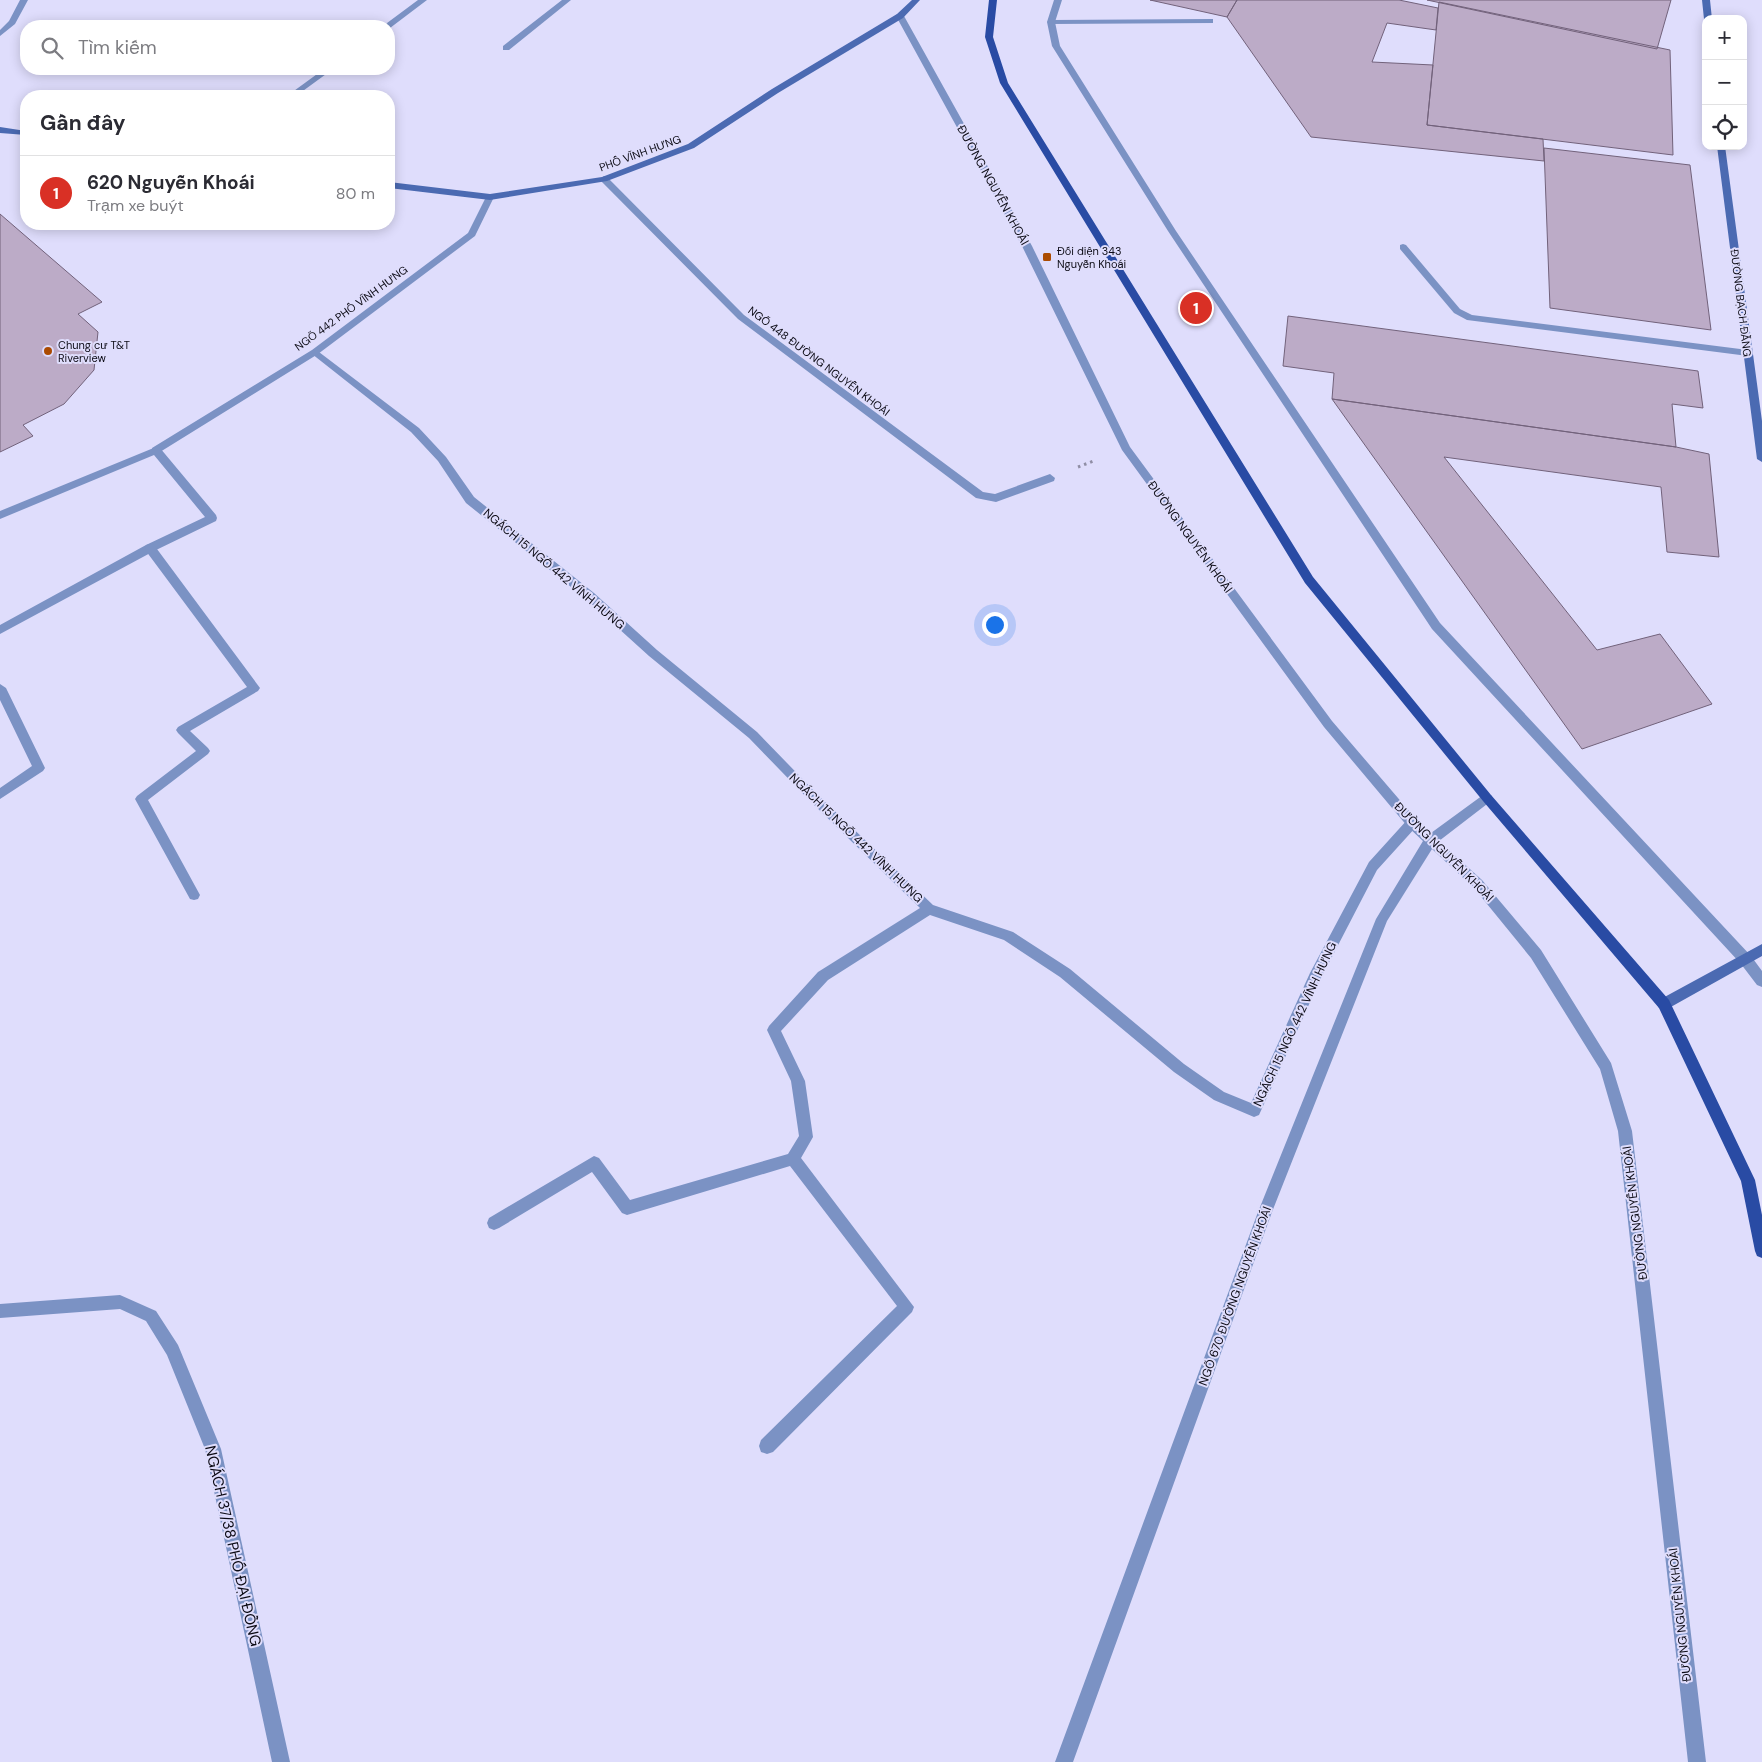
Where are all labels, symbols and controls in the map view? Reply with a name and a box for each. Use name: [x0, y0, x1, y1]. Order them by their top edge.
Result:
map controls: [1702, 15, 1747, 150]
button: +: [1702, 15, 1747, 60]
search box: [20, 20, 395, 75]
icon: search: [38, 34, 66, 62]
text: Tìm kiếm: [78, 35, 157, 60]
button: −: [1702, 60, 1747, 105]
button: locate: [1702, 105, 1747, 150]
text: Gần đây: [40, 109, 126, 137]
street label: ĐƯỜNG NGUYỄN KHOÁI: [953, 122, 1033, 248]
street label: PHỐ VĨNH HƯNG: [597, 132, 683, 174]
text: 620 Nguyễn Khoái: [87, 170, 255, 195]
text: 1: [53, 183, 59, 204]
text: 80 m: [336, 183, 375, 204]
text: Trạm xe buýt: [87, 195, 184, 216]
place label: Đối diện 343 Nguyễn Khoái: [1057, 244, 1126, 271]
street label: ĐƯỜNG BẠCH ĐẰNG: [1727, 248, 1755, 358]
marker: Đối diện 343 Nguyễn Khoái: [1041, 251, 1053, 263]
street label: NGÕ 442 PHỐ VĨNH HƯNG: [292, 262, 410, 354]
pin: 1: [1180, 289, 1212, 327]
street label: NGÕ 448 ĐƯỜNG NGUYỄN KHOÁI: [745, 303, 893, 419]
place label: Chung cư T&T Riverview: [58, 338, 130, 365]
marker: Chung cư T&T Riverview: [42, 345, 54, 357]
street label: ĐƯỜNG NGUYỄN KHOÁI: [1144, 478, 1236, 596]
street label: NGÁCH 15 NGÕ 442 VĨNH HƯNG: [480, 505, 628, 633]
your location: [982, 612, 1008, 638]
street label: NGÁCH 15 NGÕ 442 VĨNH HƯNG: [786, 770, 926, 906]
street label: ĐƯỜNG NGUYỄN KHOÁI: [1391, 799, 1497, 905]
street label: NGÁCH 15 NGÕ 442 VĨNH HƯNG: [1250, 939, 1340, 1109]
street label: ĐƯỜNG NGUYỄN KHOÁI: [1619, 1145, 1651, 1281]
street label: NGÕ 670 ĐƯỜNG NGUYỄN KHOÁI: [1195, 1204, 1275, 1388]
street label: NGÁCH 37/38 PHỐ ĐẠI ĐỒNG: [200, 1444, 266, 1648]
street label: ĐƯỜNG NGUYỄN KHOÁI: [1665, 1547, 1695, 1683]

